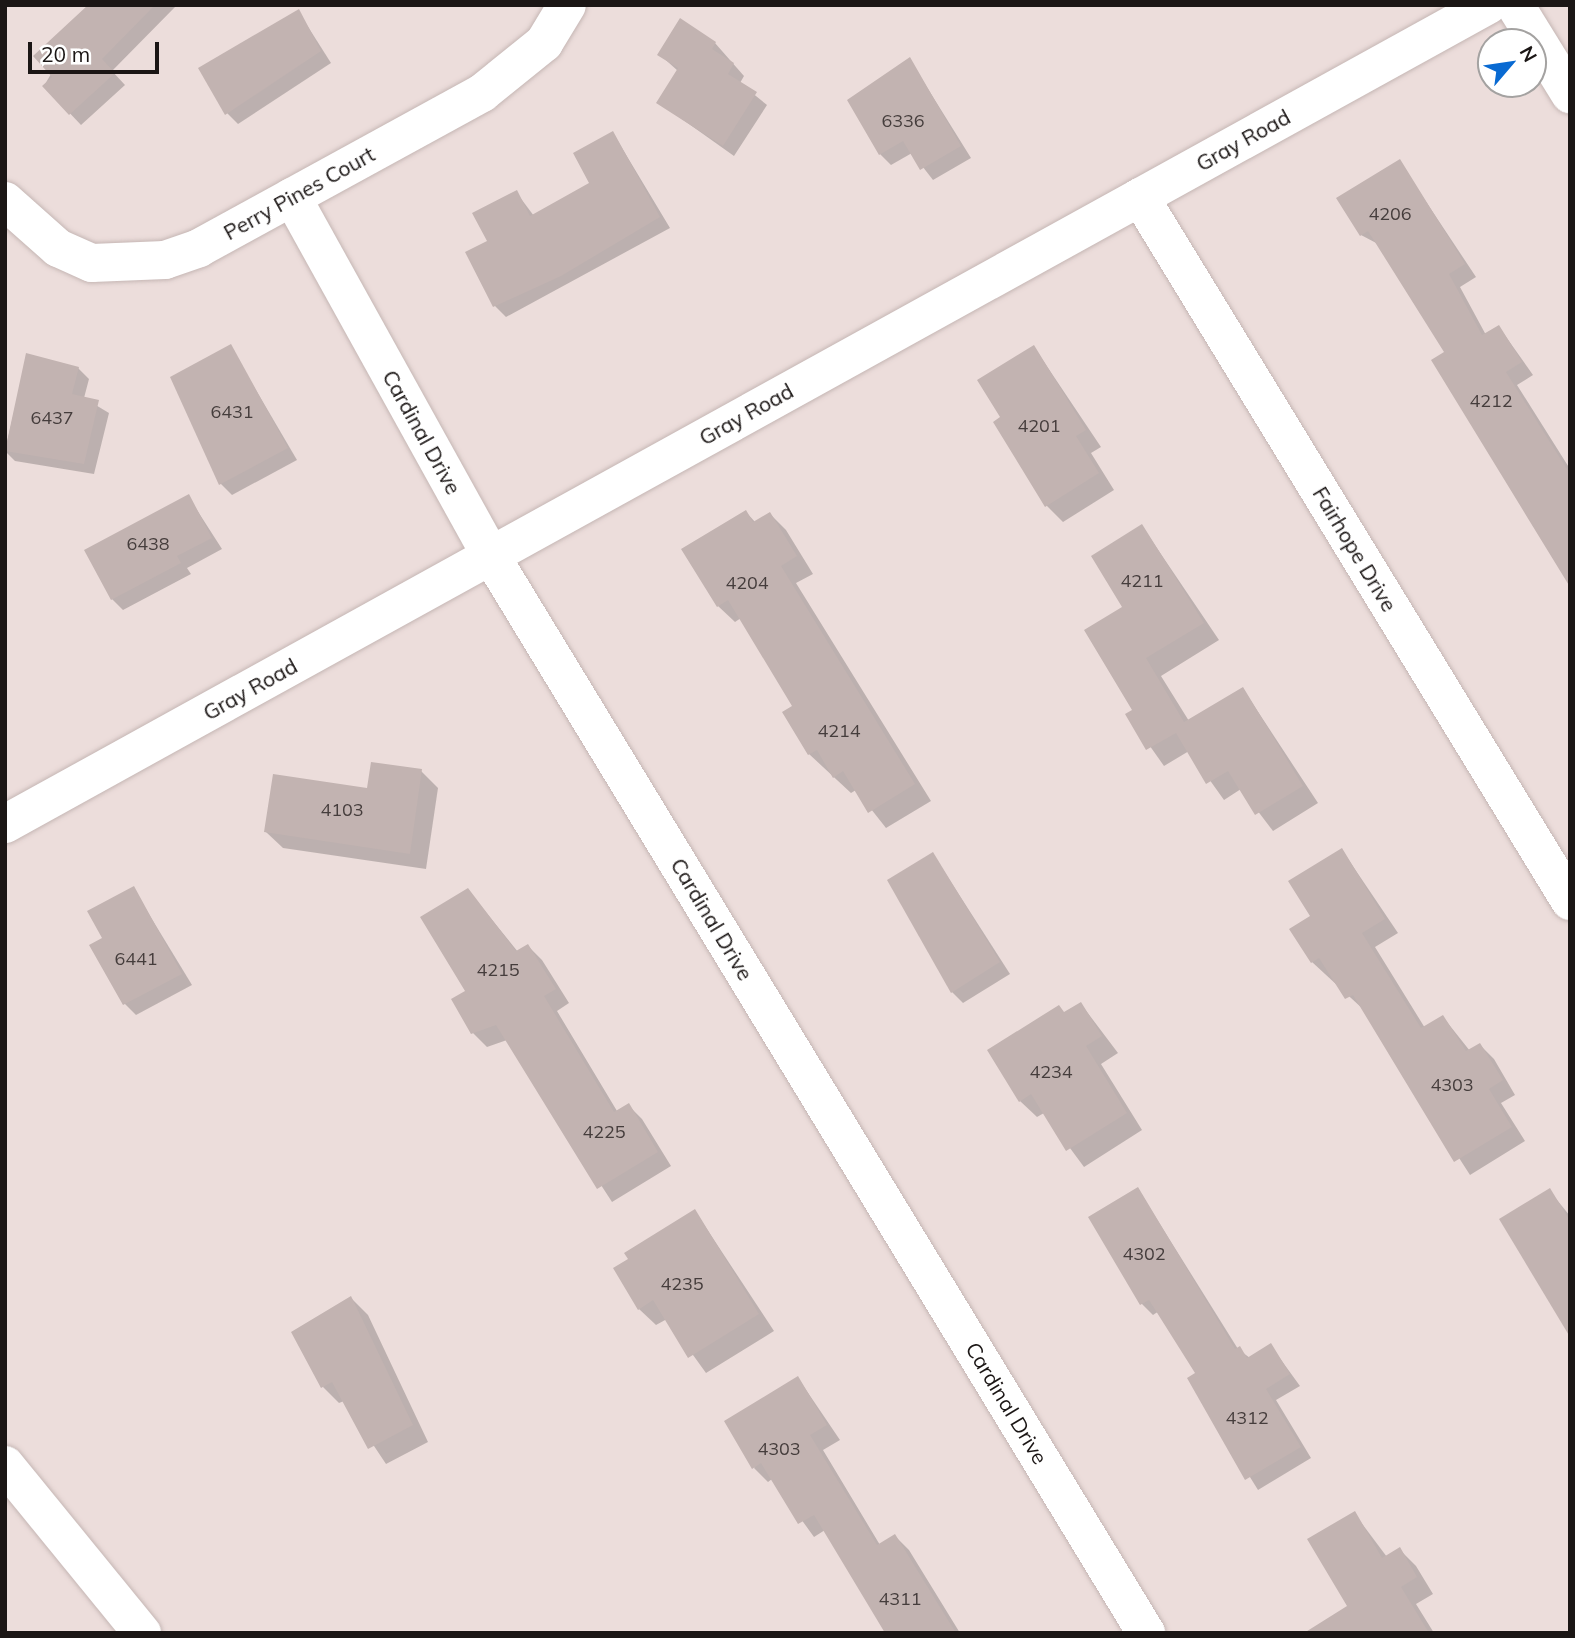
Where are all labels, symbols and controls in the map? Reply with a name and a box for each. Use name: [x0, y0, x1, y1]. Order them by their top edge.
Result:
scale bar: [32, 28, 163, 72]
north arrow: [1477, 28, 1547, 98]
text: 20 m: [41, 41, 90, 67]
text: N: [1515, 42, 1543, 66]
street label: Gray Road: [1192, 104, 1294, 176]
house number: 6336: [881, 110, 925, 132]
street label: Perry Pines Court: [219, 141, 379, 245]
house number: 4206: [1368, 203, 1412, 225]
street label: Cardinal Drive: [378, 366, 466, 498]
street label: Gray Road: [695, 378, 797, 450]
house number: 4212: [1469, 390, 1513, 412]
house number: 6431: [210, 401, 254, 423]
house number: 6437: [30, 407, 74, 429]
house number: 4201: [1017, 415, 1061, 437]
street label: Fairhope Drive: [1308, 482, 1402, 616]
house number: 6438: [126, 533, 170, 555]
house number: 4211: [1120, 570, 1164, 592]
house number: 4204: [725, 572, 769, 594]
street label: Gray Road: [199, 653, 301, 725]
house number: 4214: [817, 720, 861, 742]
house number: 4103: [320, 799, 364, 821]
street label: Cardinal Drive: [666, 853, 758, 985]
house number: 6441: [114, 948, 158, 970]
house number: 4215: [476, 959, 520, 981]
house number: 4234: [1029, 1061, 1073, 1083]
house number: 4303: [1430, 1074, 1474, 1096]
house number: 4225: [582, 1121, 626, 1143]
house number: 4302: [1122, 1243, 1166, 1265]
house number: 4235: [660, 1273, 704, 1295]
street label: Cardinal Drive: [961, 1337, 1053, 1469]
house number: 4312: [1225, 1407, 1269, 1429]
house number: 4303: [757, 1438, 801, 1460]
house number: 4311: [878, 1588, 922, 1610]

